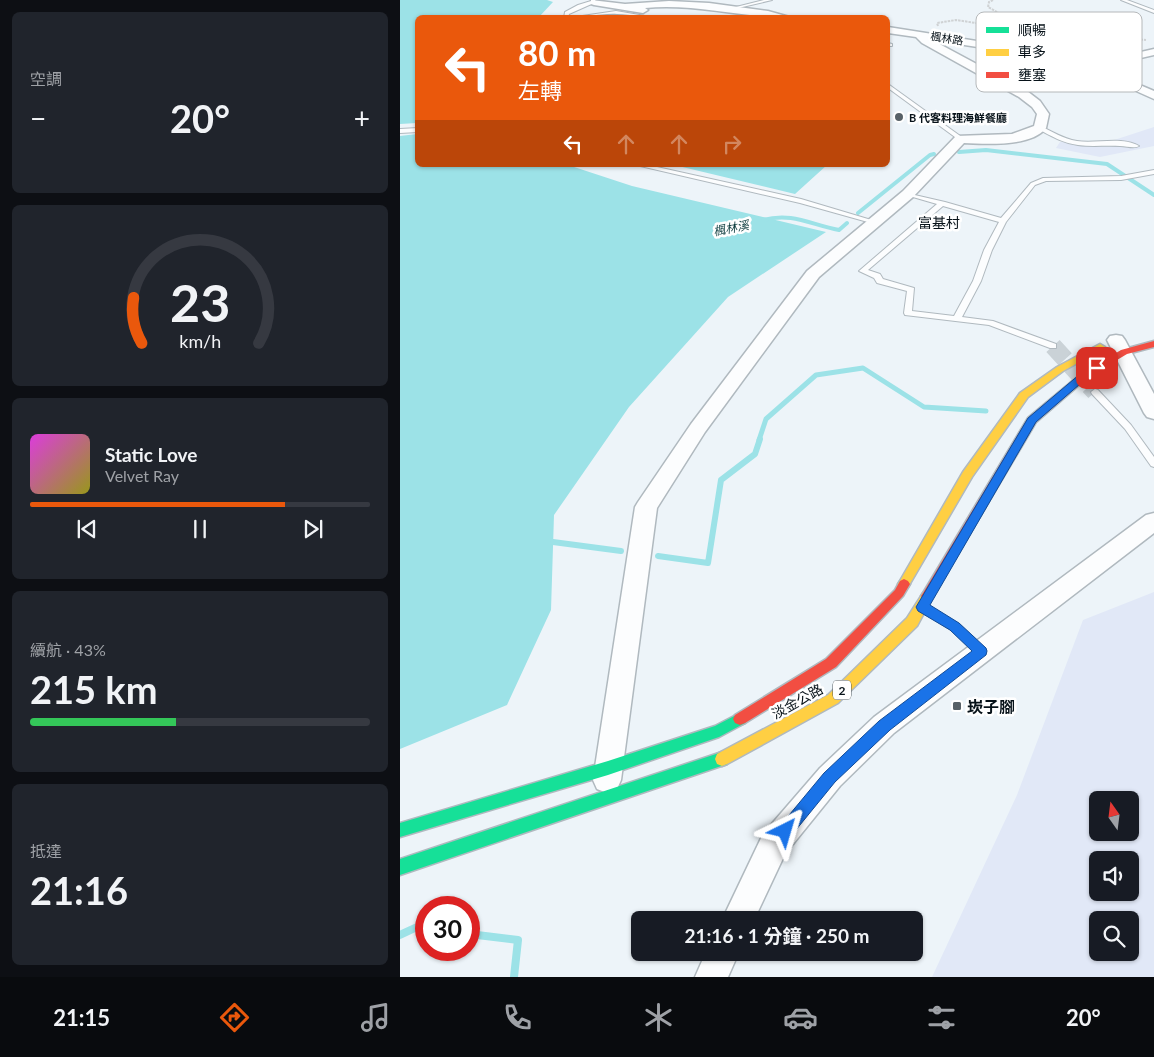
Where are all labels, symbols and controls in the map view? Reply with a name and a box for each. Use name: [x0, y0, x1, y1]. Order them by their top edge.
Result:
legend: [976, 12, 1142, 92]
text: 順暢: [1018, 21, 1046, 38]
street label: 楓林路: [930, 29, 964, 47]
text: 80 m: [518, 31, 596, 73]
icon: left: [435, 35, 500, 100]
text: 車多: [1018, 43, 1046, 60]
text: 壅塞: [1018, 66, 1046, 83]
text: 空調: [30, 69, 62, 88]
text: 左轉: [518, 77, 562, 104]
text: 20°: [170, 95, 230, 141]
text: −: [30, 101, 46, 135]
text: +: [354, 101, 370, 135]
marker: B 代客料理海鮮餐廳: [893, 111, 905, 123]
place label: B 代客料理海鮮餐廳: [909, 111, 1007, 124]
icon: left: [559, 130, 587, 158]
icon: ahead: [612, 130, 640, 158]
icon: ahead: [665, 130, 693, 158]
icon: right: [718, 130, 746, 158]
district label: 富基村: [918, 214, 960, 231]
water label: 楓林溪: [712, 217, 752, 239]
text: 23: [170, 271, 230, 333]
text: km/h: [179, 330, 221, 352]
pin: [1076, 347, 1118, 389]
icon: arrive: [1083, 354, 1111, 382]
text: Static Love: [105, 443, 197, 466]
text: Velvet Ray: [105, 466, 179, 485]
icon: previous: [73, 515, 101, 543]
icon: pause: [186, 515, 214, 543]
icon: next: [299, 515, 327, 543]
text: 續航 · 43%: [30, 640, 106, 659]
text: 215 km: [30, 666, 158, 712]
street label: 淡金公路: [768, 680, 826, 722]
road number: 2: [833, 680, 851, 700]
place label: 崁子腳: [967, 697, 1015, 716]
marker: 崁子腳: [951, 700, 963, 712]
north arrow: [1089, 791, 1139, 841]
map controls: [1089, 791, 1139, 961]
position arrow: [758, 804, 810, 856]
text: 抵達: [30, 841, 62, 860]
button: sound: [1089, 851, 1139, 901]
text: 21:16: [30, 867, 128, 913]
speed limit sign: 30: [415, 896, 480, 961]
button: search: [1089, 911, 1139, 961]
text: 21:16 · 1 分鐘 · 250 m: [684, 924, 870, 947]
icon: directions: [217, 1000, 252, 1035]
icon: music: [358, 1000, 393, 1035]
icon: phone: [500, 1000, 535, 1035]
icon: climate: [641, 1000, 676, 1035]
icon: car: [783, 1000, 818, 1035]
icon: filters: [924, 1000, 959, 1035]
text: 21:15: [53, 1004, 110, 1031]
text: 20°: [1066, 1004, 1101, 1031]

